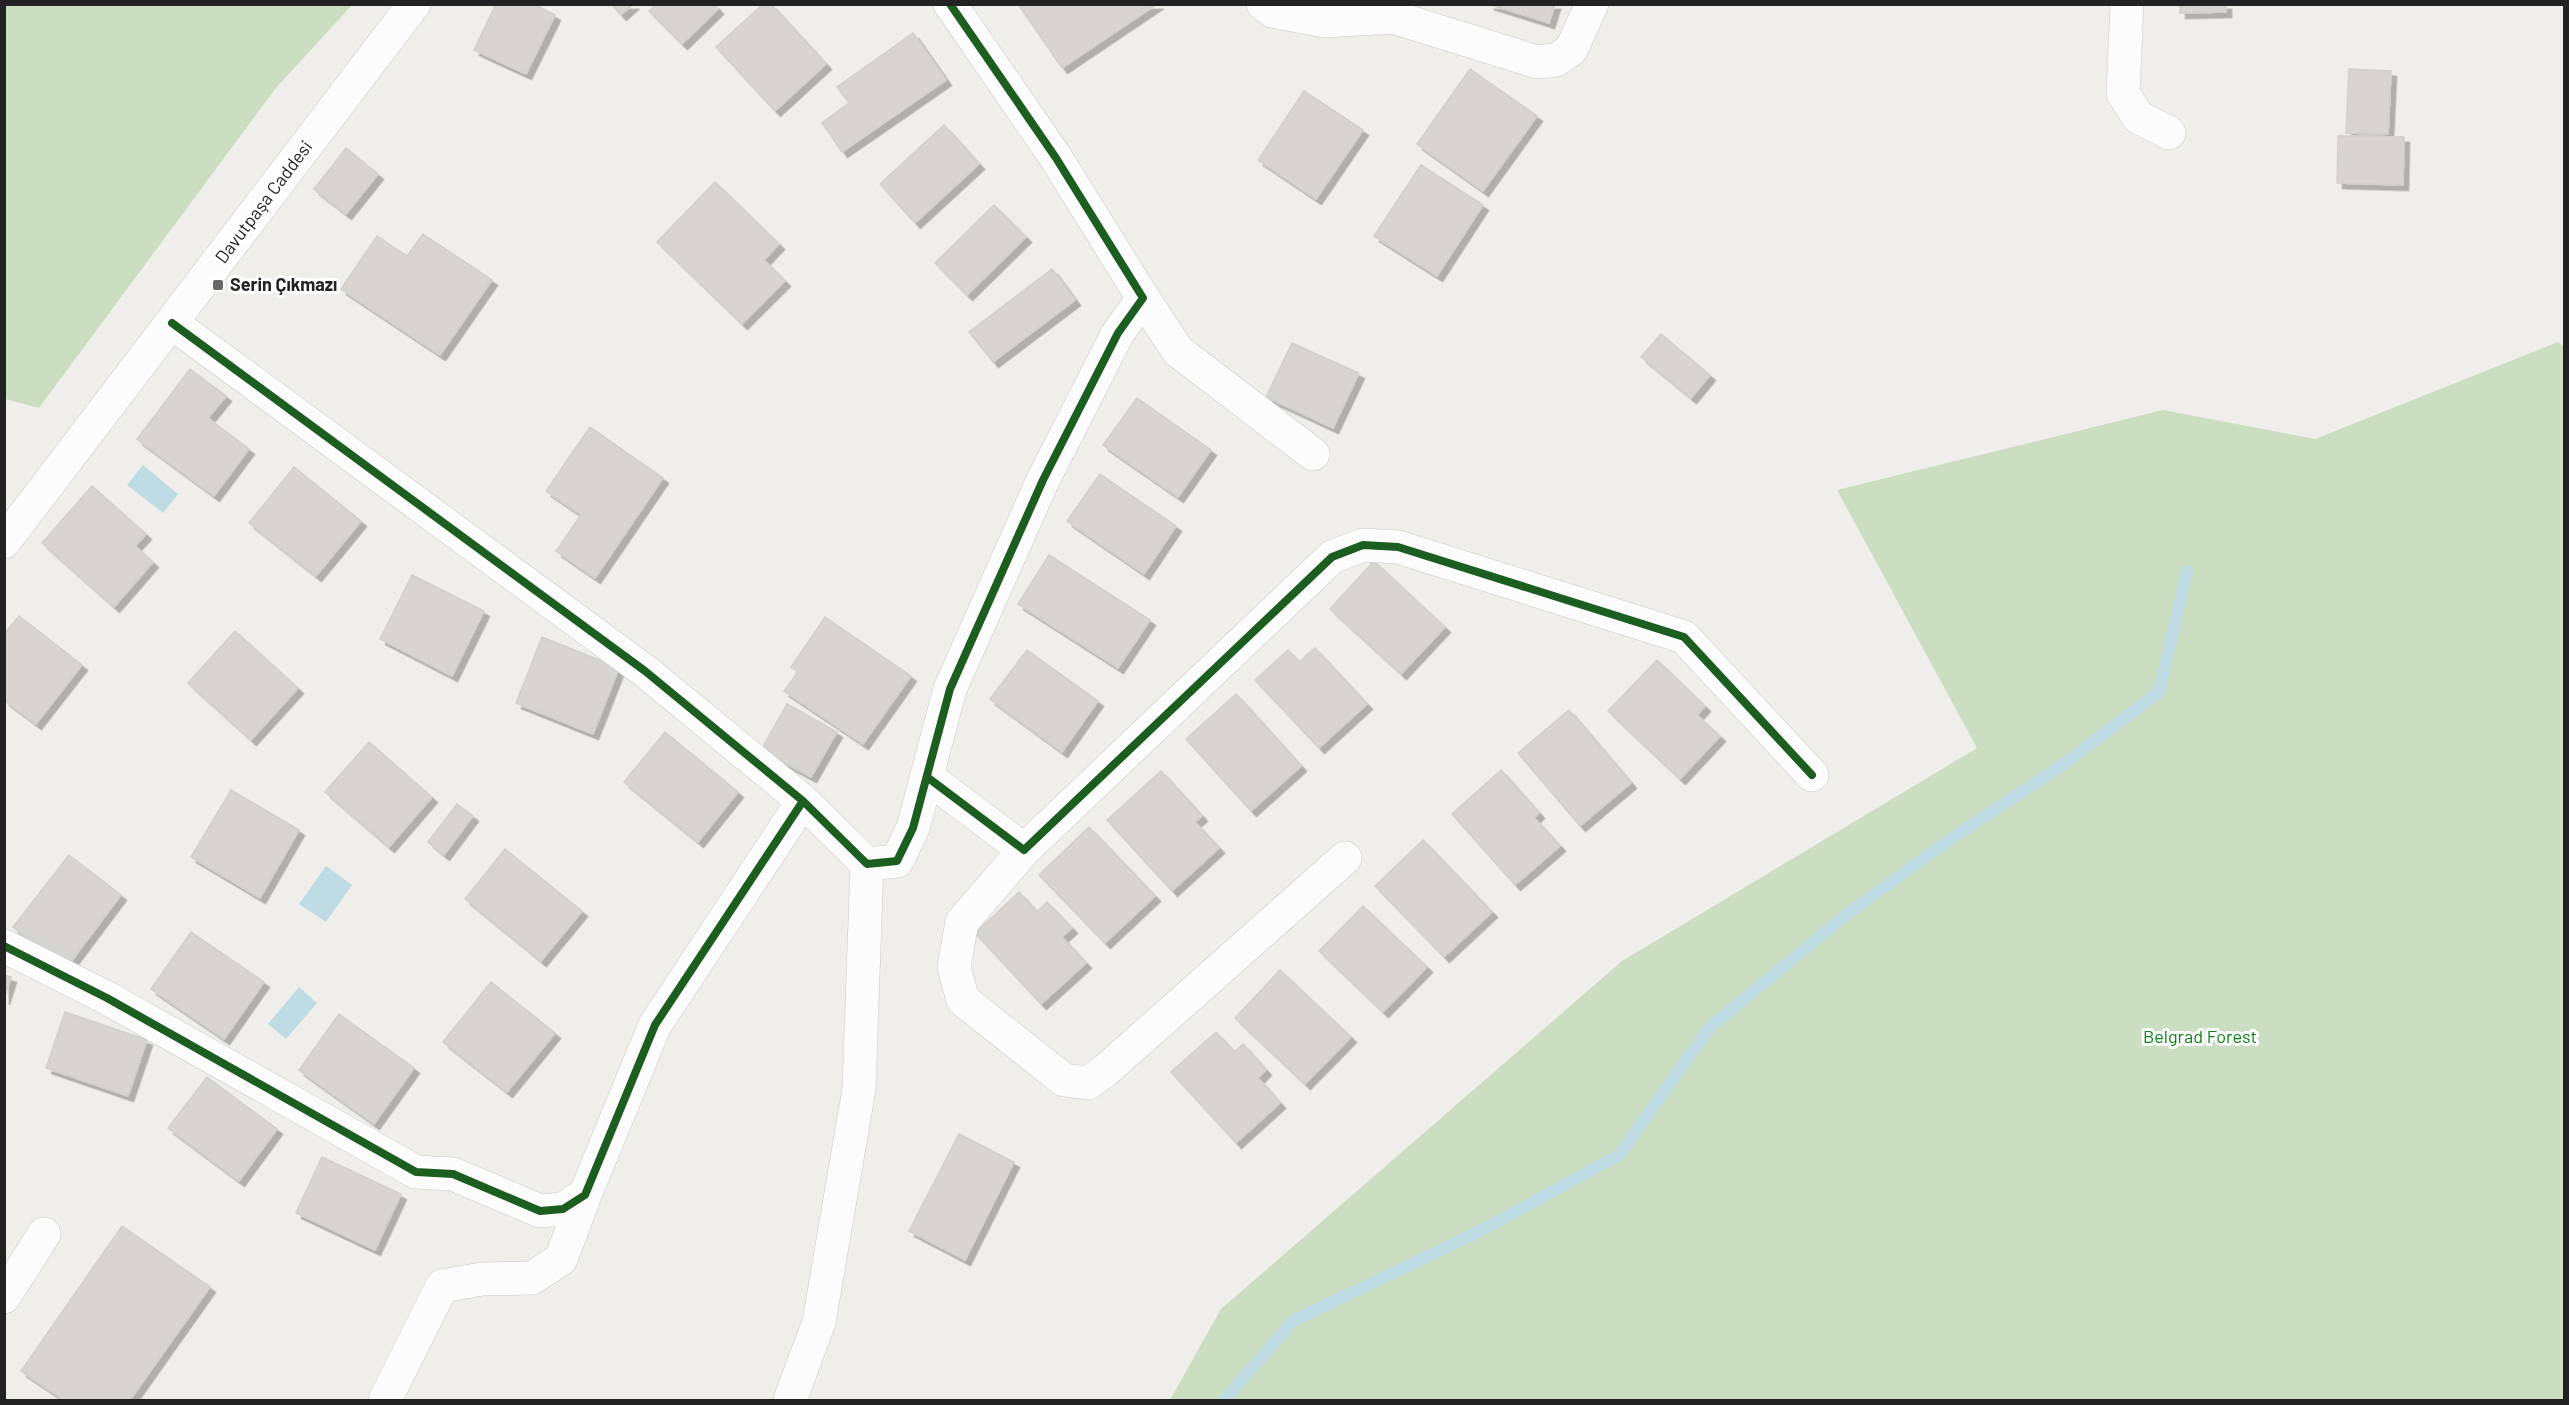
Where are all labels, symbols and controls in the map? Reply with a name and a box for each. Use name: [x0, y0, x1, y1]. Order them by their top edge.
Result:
street label: Davutpaşa Caddesi: [210, 136, 316, 267]
place label: Serin Çıkmazı: [230, 273, 337, 295]
marker: Serin Çıkmazı: [211, 278, 225, 292]
park label: Belgrad Forest: [2143, 1025, 2257, 1047]

